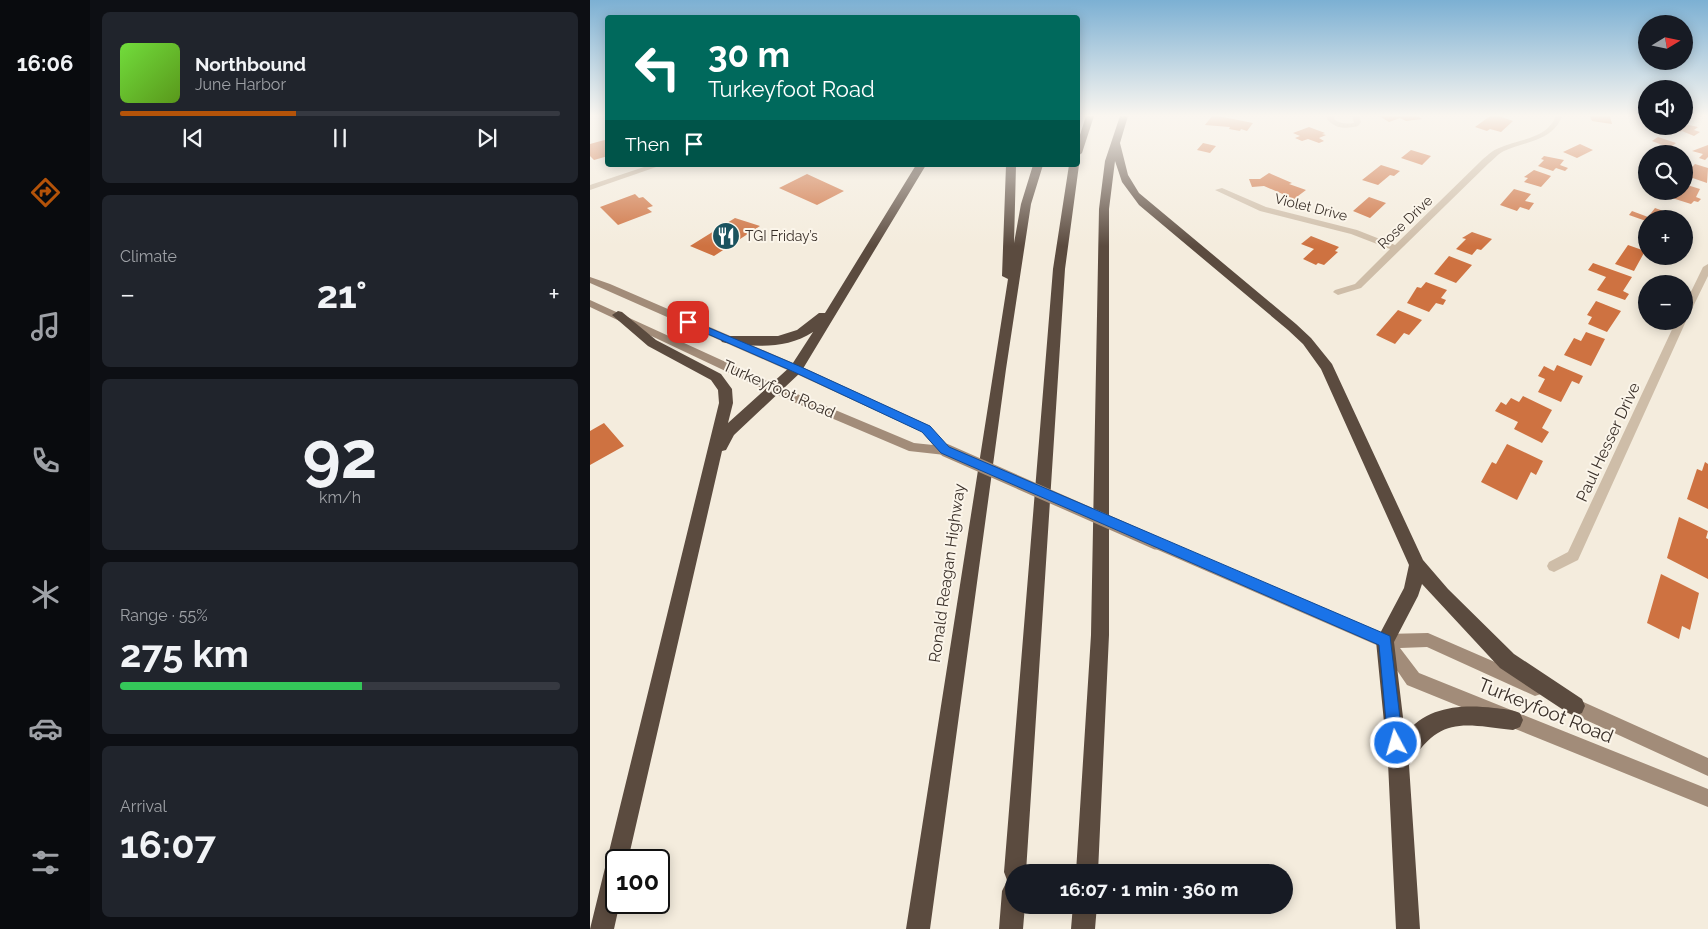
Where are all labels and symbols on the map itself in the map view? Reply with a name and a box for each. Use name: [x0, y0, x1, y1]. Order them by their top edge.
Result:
north arrow: [1638, 15, 1692, 70]
street label: Violet Drive: [1273, 190, 1349, 224]
street label: Rose Drive: [1375, 192, 1435, 252]
restaurant icon: TGI Friday’s: [711, 221, 741, 251]
place label: TGI Friday’s: [745, 228, 818, 244]
pin: [667, 301, 709, 343]
street label: Turkeyfoot Road: [720, 356, 838, 422]
street label: Paul Hesser Drive: [1572, 379, 1644, 505]
street label: Ronald Reagan Highway: [925, 482, 969, 664]
street label: Turkeyfoot Road: [1475, 673, 1617, 747]
position arrow: [1369, 716, 1421, 768]
speed limit sign: 100: [605, 849, 670, 914]

